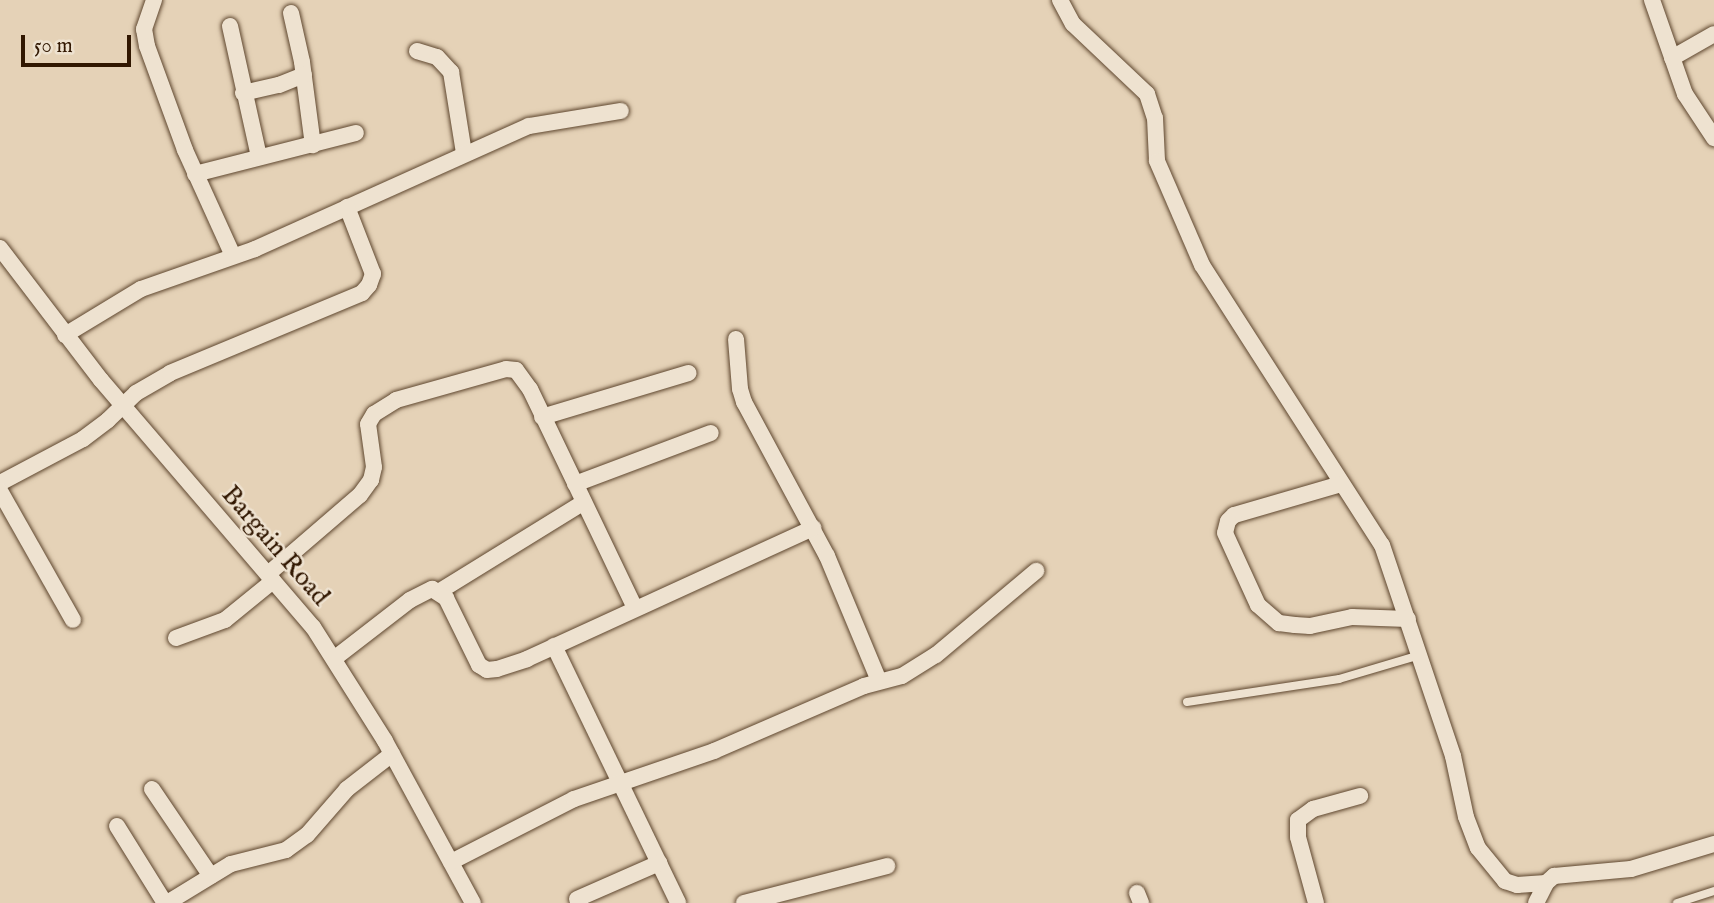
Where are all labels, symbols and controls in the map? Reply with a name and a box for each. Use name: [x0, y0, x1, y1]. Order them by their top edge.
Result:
scale bar: [24, 21, 135, 65]
text: 50 m: [34, 33, 73, 60]
street label: Bargain Road: [214, 480, 336, 612]

